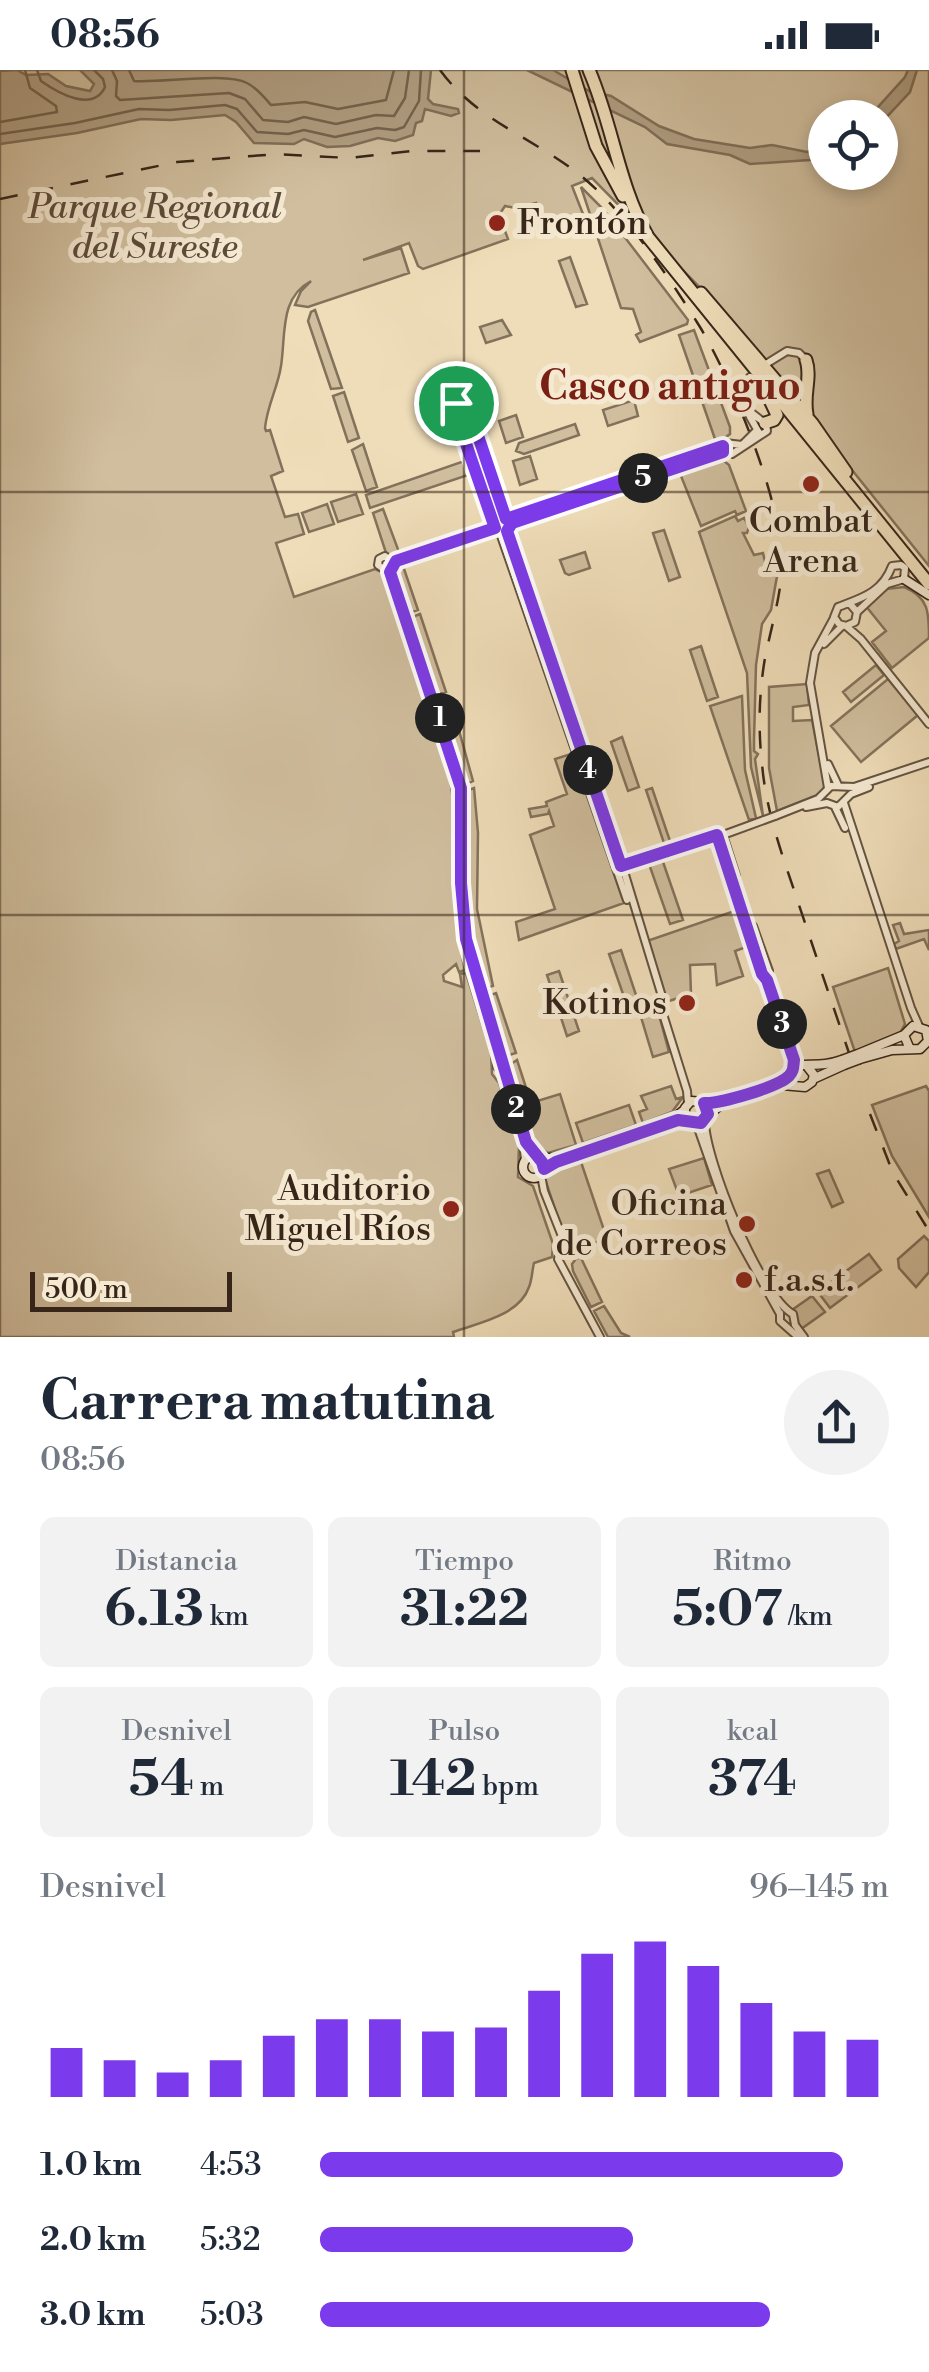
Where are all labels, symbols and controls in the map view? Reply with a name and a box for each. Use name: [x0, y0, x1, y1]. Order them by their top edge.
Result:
text: 08:56: [50, 12, 160, 59]
map controls: [808, 100, 898, 190]
button: locate: [808, 100, 898, 190]
park label: Parque Regional del Sureste: [27, 186, 282, 269]
place label: Frontón: [517, 202, 647, 245]
marker: Frontón: [486, 212, 508, 234]
pin: [414, 361, 499, 446]
district label: Casco antiguo: [539, 362, 801, 412]
icon: arrive: [429, 376, 484, 431]
pin: 5: [618, 453, 668, 503]
text: 5: [634, 460, 652, 495]
marker: Combat Arena: [800, 473, 822, 495]
place label: Combat Arena: [749, 500, 873, 583]
pin: 1: [415, 693, 465, 743]
text: 1: [433, 700, 447, 735]
pin: 4: [563, 745, 613, 795]
text: 4: [579, 752, 597, 787]
place label: Kotinos: [543, 982, 667, 1025]
marker: Kotinos: [676, 992, 698, 1014]
pin: 3: [757, 999, 807, 1049]
text: 3: [774, 1006, 790, 1041]
pin: 2: [491, 1084, 541, 1134]
text: 2: [507, 1091, 525, 1126]
place label: Auditorio Miguel Ríos: [244, 1168, 431, 1251]
place label: Oficina de Correos: [555, 1183, 727, 1266]
marker: Auditorio Miguel Ríos: [440, 1198, 462, 1220]
marker: Oficina de Correos: [736, 1213, 758, 1235]
place label: f.a.s.t.: [764, 1259, 854, 1302]
scale bar: [30, 1267, 232, 1312]
marker: f.a.s.t.: [733, 1269, 755, 1291]
text: 500 m: [45, 1272, 128, 1307]
text: Carrera matutina: [40, 1368, 494, 1437]
button: share: [784, 1370, 889, 1475]
text: 08:56: [40, 1440, 125, 1480]
text: Distancia: [115, 1544, 238, 1579]
text: Tiempo: [415, 1544, 514, 1579]
text: Ritmo: [713, 1544, 792, 1579]
text: 6.13: [104, 1579, 204, 1641]
text: 31:22: [400, 1579, 529, 1641]
text: 5:07: [672, 1579, 782, 1641]
text: km: [204, 1599, 249, 1634]
text: /km: [782, 1599, 833, 1634]
text: Desnivel: [121, 1714, 232, 1749]
text: Pulso: [429, 1714, 500, 1749]
text: kcal: [727, 1714, 778, 1749]
text: 54: [129, 1749, 194, 1811]
text: 142: [390, 1749, 477, 1811]
text: 374: [708, 1749, 797, 1811]
text: m: [194, 1769, 224, 1804]
text: bpm: [477, 1769, 539, 1804]
text: Desnivel: [40, 1867, 166, 1907]
text: 96–145 m: [749, 1867, 889, 1907]
text: 1.0 km: [40, 2145, 142, 2185]
text: 4:53: [200, 2145, 262, 2185]
text: 2.0 km: [40, 2220, 146, 2260]
text: 5:32: [200, 2220, 261, 2260]
text: 3.0 km: [40, 2295, 145, 2335]
text: 5:03: [200, 2295, 264, 2335]

